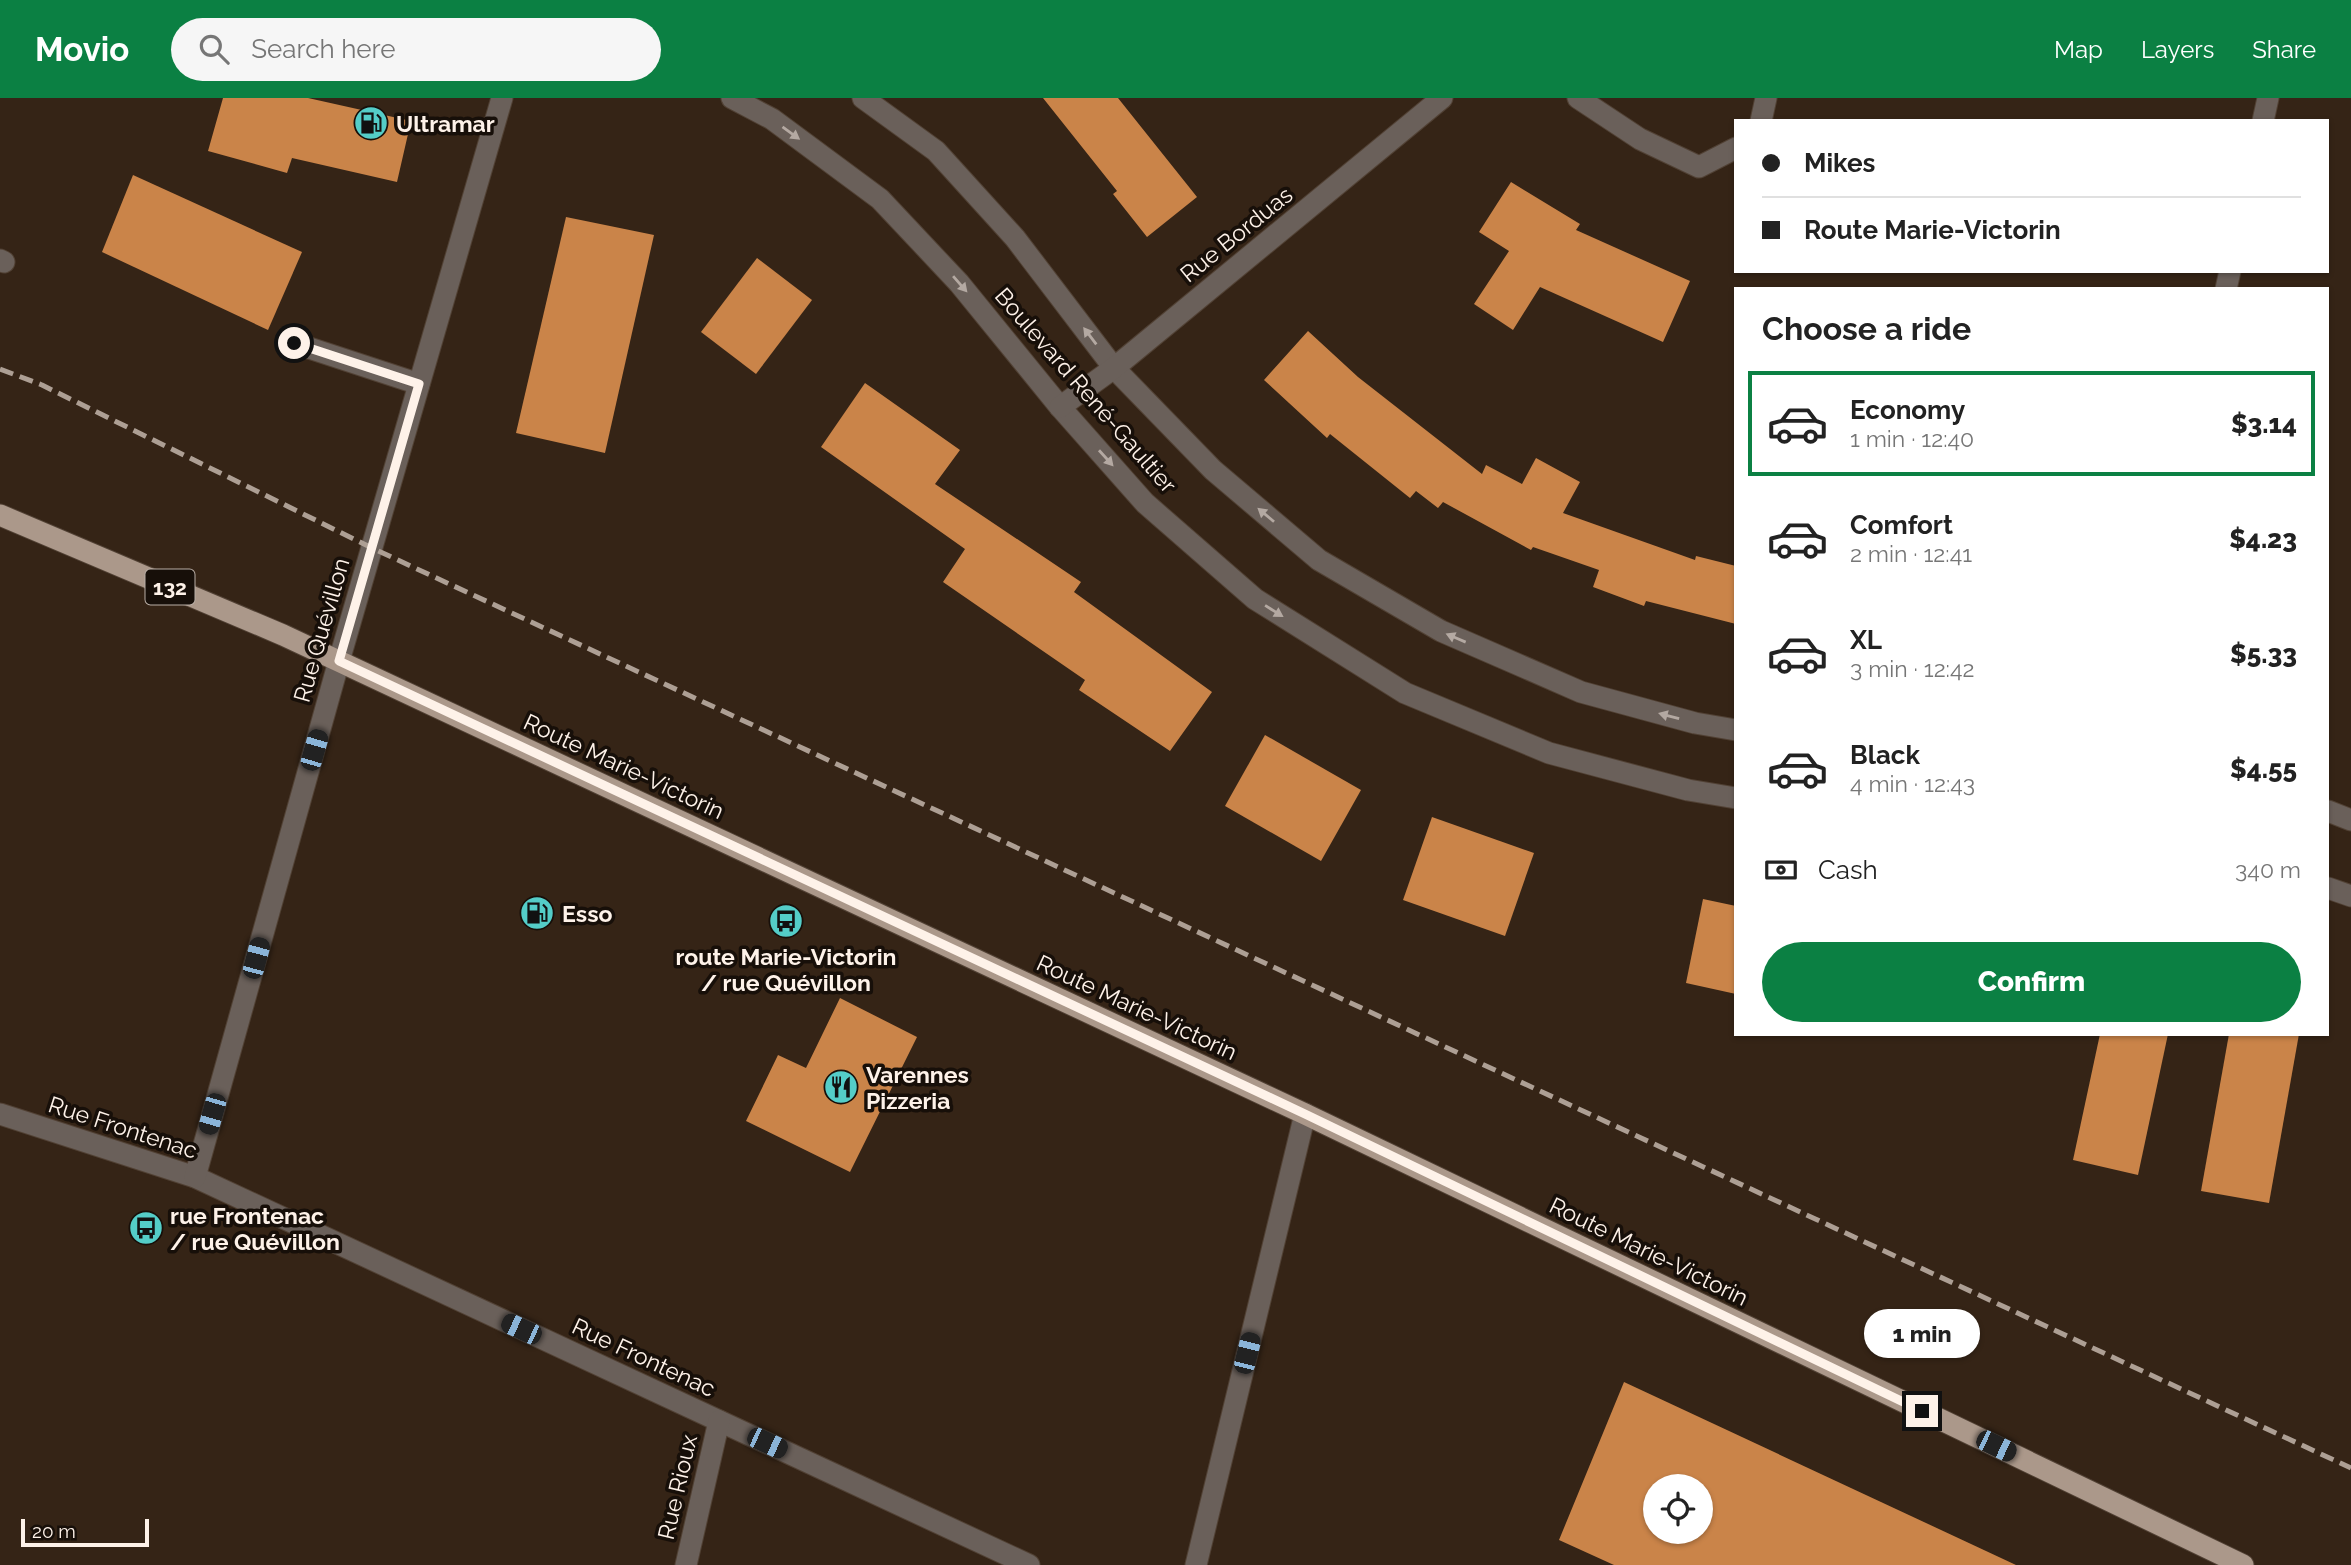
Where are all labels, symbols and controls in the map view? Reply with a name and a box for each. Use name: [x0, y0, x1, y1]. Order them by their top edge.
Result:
search box: [171, 18, 661, 81]
text: Movio: [35, 30, 129, 69]
icon: search: [195, 30, 233, 68]
text: Search here: [251, 34, 396, 64]
text: Map: [2054, 35, 2103, 64]
text: Layers: [2141, 35, 2214, 64]
text: Share: [2252, 35, 2316, 64]
fuel station icon: Ultramar: [352, 104, 390, 142]
place label: Ultramar: [396, 110, 495, 137]
one-way arrow: [782, 126, 800, 140]
text: Mikes: [1804, 148, 1875, 178]
street label: Rue Borduas: [1175, 181, 1297, 287]
text: Route Marie-Victorin: [1804, 215, 2061, 245]
one-way arrow: [952, 275, 968, 293]
street label: Boulevard René-Gaultier: [990, 282, 1182, 498]
text: Choose a ride: [1762, 310, 1971, 347]
route start: [278, 327, 310, 359]
one-way arrow: [1082, 327, 1097, 345]
icon: car: [1766, 392, 1829, 455]
text: Economy: [1850, 395, 1965, 425]
text: $3.14: [2231, 409, 2297, 439]
text: 1 min · 12:40: [1850, 425, 1974, 452]
one-way arrow: [1098, 449, 1114, 467]
icon: car: [1766, 507, 1829, 570]
one-way arrow: [1257, 508, 1274, 523]
text: Comfort: [1850, 510, 1953, 540]
text: $4.23: [2229, 524, 2297, 554]
text: 2 min · 12:41: [1850, 540, 1972, 567]
street label: Rue Quévillon: [288, 555, 354, 705]
road number: 132: [146, 570, 194, 604]
one-way arrow: [1264, 604, 1283, 617]
icon: car: [1766, 622, 1829, 685]
text: XL: [1850, 625, 1882, 655]
one-way arrow: [1446, 632, 1467, 643]
text: $5.33: [2230, 639, 2297, 669]
text: 3 min · 12:42: [1850, 655, 1974, 682]
street label: Route Marie-Victorin: [520, 708, 728, 824]
one-way arrow: [1658, 710, 1680, 721]
car: [299, 727, 330, 773]
icon: car: [1766, 737, 1829, 800]
text: Black: [1850, 740, 1920, 770]
text: $4.55: [2230, 754, 2297, 784]
text: 4 min · 12:43: [1850, 770, 1975, 797]
icon: cash: [1762, 851, 1800, 889]
text: Cash: [1818, 855, 1878, 885]
text: 340 m: [2235, 856, 2301, 883]
fuel station icon: Esso: [518, 894, 556, 932]
place label: Esso: [562, 900, 612, 927]
bus stop icon: route Marie-Victorin / rue Quévillon: [767, 902, 805, 940]
car: [241, 935, 272, 981]
button: Confirm: [1762, 942, 2301, 1022]
place label: route Marie-Victorin / rue Quévillon: [676, 943, 896, 996]
street label: Route Marie-Victorin: [1033, 949, 1241, 1065]
place label: Varennes Pizzeria: [866, 1061, 969, 1114]
restaurant icon: Varennes Pizzeria: [822, 1068, 860, 1106]
street label: Rue Frontenac: [45, 1090, 201, 1164]
car: [197, 1091, 228, 1137]
street label: Route Marie-Victorin: [1545, 1191, 1753, 1311]
place label: rue Frontenac / rue Quévillon: [170, 1202, 340, 1255]
bus stop icon: rue Frontenac / rue Quévillon: [127, 1209, 165, 1247]
callout: 1 min: [1864, 1310, 1980, 1358]
car: [498, 1311, 545, 1347]
street label: Rue Frontenac: [568, 1312, 720, 1402]
text: 1 min: [1892, 1320, 1952, 1347]
car: [1232, 1330, 1263, 1376]
route end: [1906, 1395, 1938, 1427]
car: [744, 1425, 791, 1461]
car: [1973, 1427, 2020, 1465]
street label: Rue Rioux: [652, 1432, 702, 1542]
map controls: [1643, 1474, 1713, 1544]
button: locate: [1643, 1474, 1713, 1544]
scale bar: [21, 1516, 149, 1548]
text: 20 m: [32, 1520, 76, 1542]

